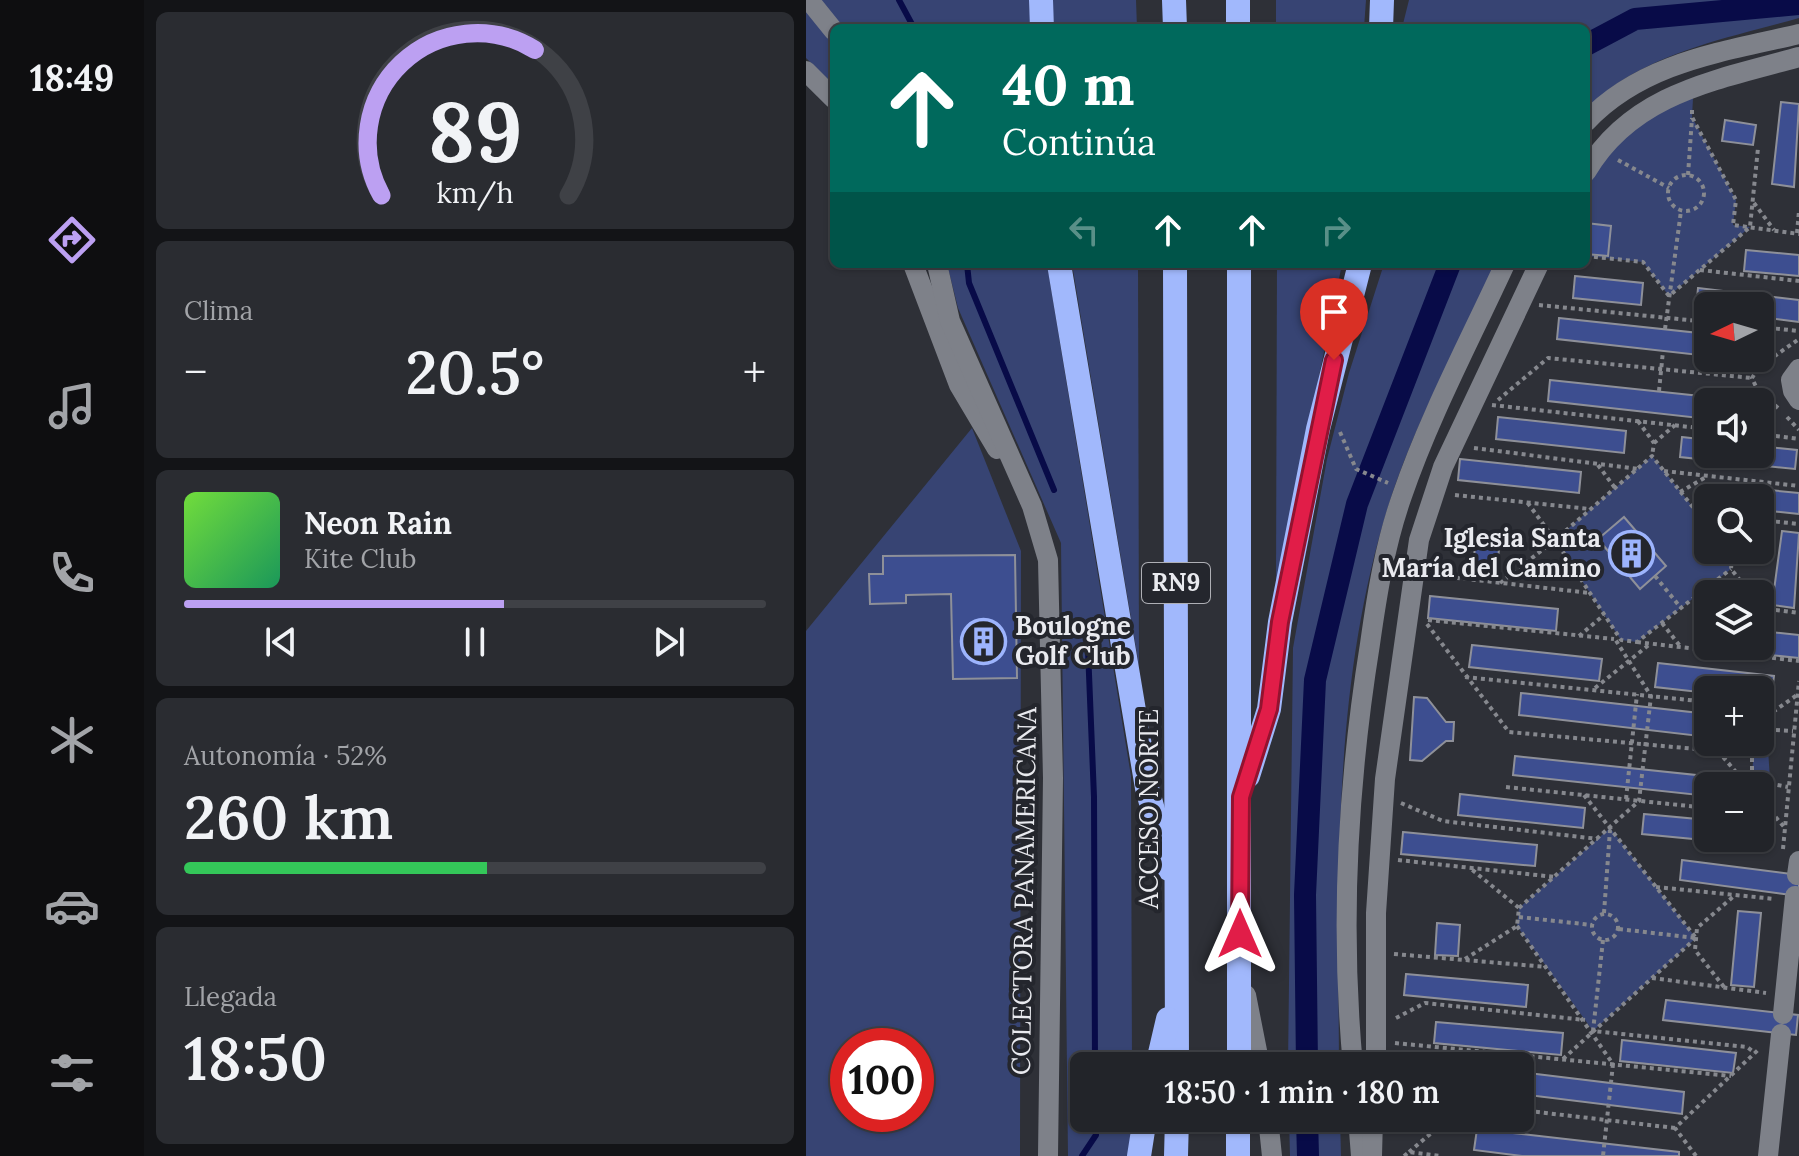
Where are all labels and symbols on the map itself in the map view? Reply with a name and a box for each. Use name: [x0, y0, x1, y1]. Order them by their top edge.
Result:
pin: [1300, 278, 1368, 360]
north arrow: [1694, 292, 1774, 372]
place label: Iglesia Santa María del Camino: [1381, 521, 1601, 584]
building icon: Iglesia Santa María del Camino: [1608, 529, 1656, 577]
road number: RN9: [1142, 563, 1210, 603]
place label: Boulogne Golf Club: [1015, 609, 1131, 672]
building icon: Boulogne Golf Club: [960, 617, 1008, 665]
street label: COLECTORA PANAMERICANA: [1004, 706, 1043, 1075]
street label: ACCESO NORTE: [1132, 709, 1165, 910]
position arrow: [1198, 892, 1282, 976]
speed limit sign: 100: [830, 1028, 934, 1132]

